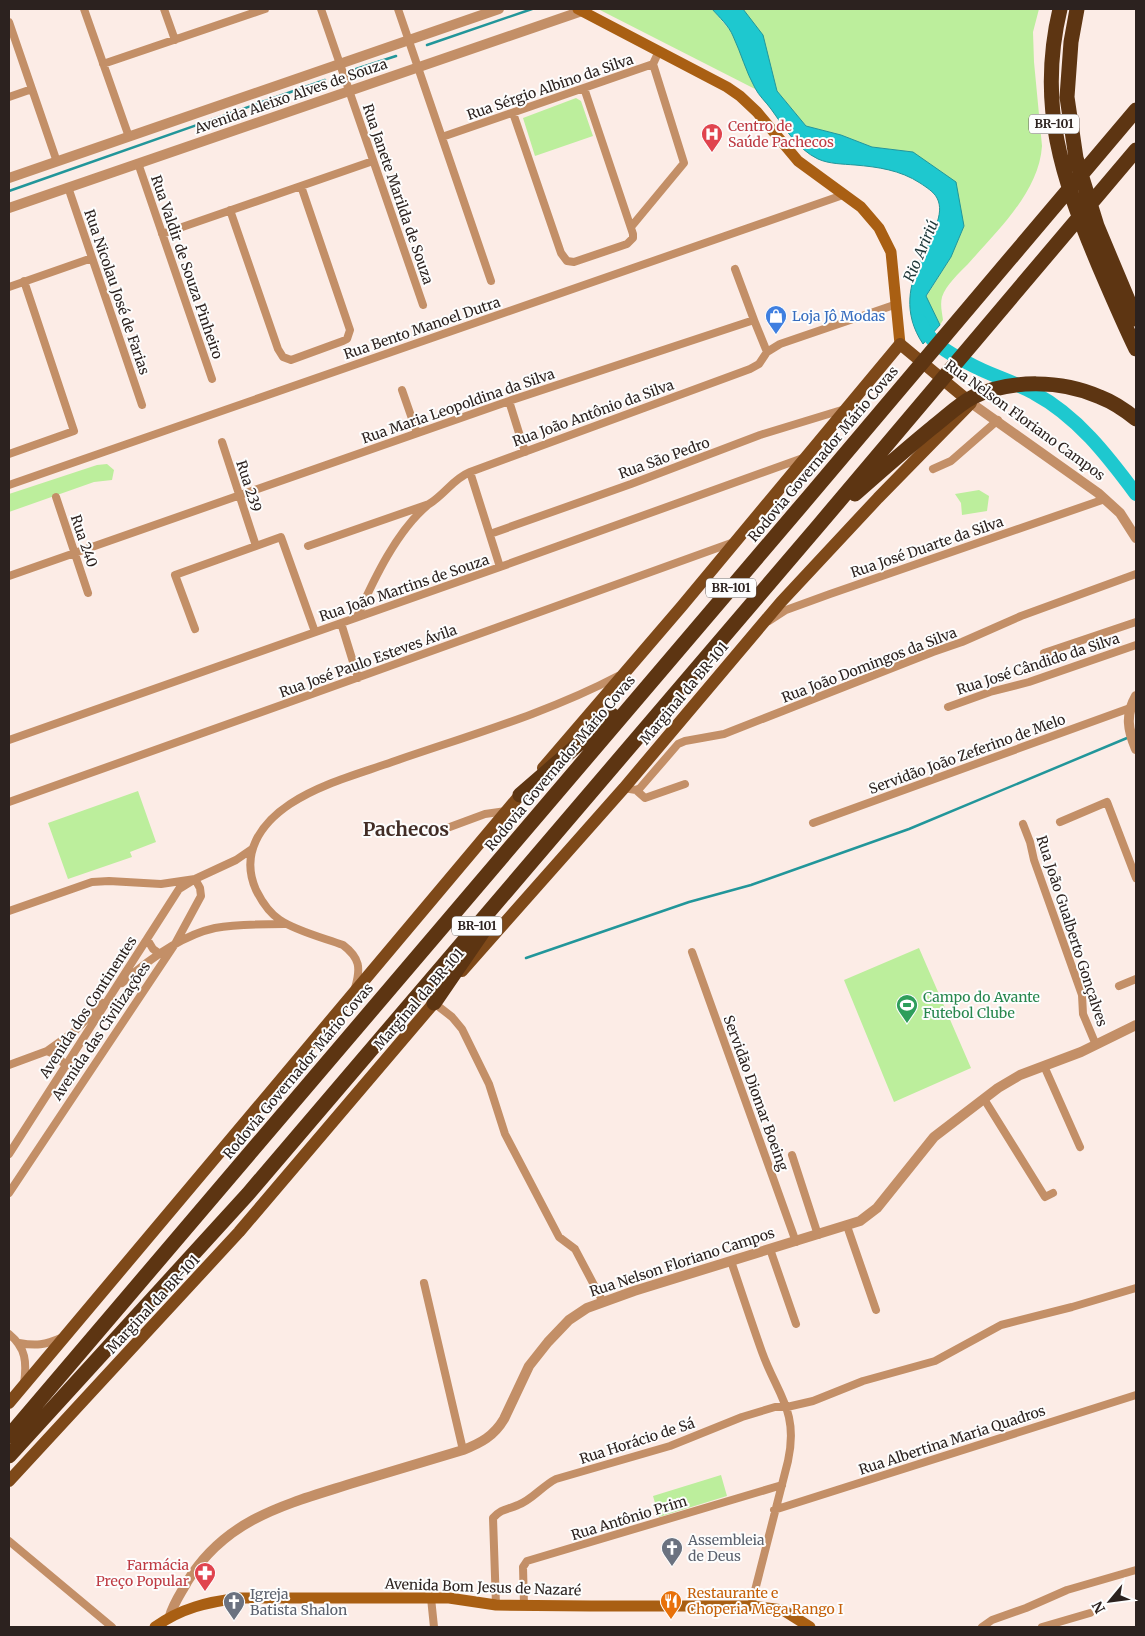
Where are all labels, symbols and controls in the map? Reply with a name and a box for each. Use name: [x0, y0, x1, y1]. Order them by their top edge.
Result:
street label: Rua Sérgio Albino da Silva: [464, 50, 636, 124]
street label: Avenida Aleixo Alves de Souza: [191, 54, 390, 138]
street label: Rua Janete Marilda de Souza: [359, 101, 438, 287]
road number: BR-101: [1029, 115, 1079, 134]
place label: Centro de Saúde Pachecos: [728, 117, 834, 151]
hospital icon: Centro de Saúde Pachecos: [700, 122, 724, 153]
street label: Rua Valdir de Souza Pinheiro: [147, 173, 227, 361]
street label: Rua Nicolau José de Farias: [80, 207, 154, 377]
water label: Rio Aririú: [899, 217, 942, 285]
street label: Rua Bento Manoel Dutra: [341, 293, 503, 363]
shop icon: Loja Jô Modas: [764, 304, 788, 335]
place label: Loja Jô Modas: [792, 307, 886, 325]
street label: Rua Nelson Floriano Campos: [941, 356, 1109, 484]
street label: Rodovia Governador Mário Covas: [744, 362, 902, 546]
street label: Rua Maria Leopoldina da Silva: [359, 364, 557, 448]
street label: Rua João Antônio da Silva: [510, 375, 677, 451]
street label: Rua São Pedro: [616, 433, 712, 483]
street label: Rua 239: [232, 458, 266, 514]
street label: Rua 240: [67, 512, 101, 570]
street label: Rua José Duarte da Silva: [848, 512, 1006, 582]
street label: Rua João Martins de Souza: [317, 550, 492, 626]
road number: BR-101: [706, 578, 756, 598]
street label: Rua José Paulo Esteves Ávila: [277, 620, 460, 702]
street label: Rua João Domingos da Silva: [779, 623, 960, 707]
street label: Rua José Cândido da Silva: [954, 629, 1122, 699]
street label: Marginal da BR-101: [636, 638, 732, 748]
street label: Rodovia Governador Mário Covas: [481, 671, 639, 855]
street label: Servidão João Zeferino de Melo: [866, 710, 1068, 798]
district label: Pachecos: [363, 817, 449, 841]
street label: Rua João Gualberto Gonçalves: [1033, 833, 1111, 1029]
road number: BR-101: [452, 916, 502, 936]
street label: Avenida dos Continentes: [35, 933, 141, 1082]
street label: Marginal da BR-101: [370, 945, 468, 1053]
street label: Avenida das Civilizações: [47, 958, 154, 1105]
street label: Rodovia Governador Mário Covas: [219, 979, 377, 1163]
place label: Campo do Avante Futebol Clube: [923, 988, 1040, 1022]
sports icon: Campo do Avante Futebol Clube: [895, 993, 919, 1024]
street label: Servidão Diomar Boeing: [719, 1013, 793, 1174]
street label: Rua Nelson Floriano Campos: [587, 1223, 777, 1300]
street label: Marginal da BR-101: [103, 1251, 203, 1357]
street label: Rua Albertina Maria Quadros: [856, 1401, 1048, 1479]
street label: Rua Horácio de Sá: [577, 1414, 697, 1468]
street label: Rua Antônio Prim: [569, 1492, 689, 1544]
place label: Assembleia de Deus: [687, 1531, 765, 1565]
church icon: Assembleia de Deus: [660, 1536, 684, 1567]
place label: Farmácia Preço Popular: [96, 1556, 189, 1590]
pharmacy icon: Farmácia Preço Popular: [193, 1561, 217, 1592]
street label: Avenida Bom Jesus de Nazaré: [384, 1575, 581, 1599]
north arrow: [1085, 1576, 1135, 1626]
place label: Restaurante e Choperia Mega Rango I: [687, 1584, 843, 1618]
place label: Igreja Batista Shalon: [250, 1585, 347, 1619]
restaurant icon: Restaurante e Choperia Mega Rango I: [659, 1589, 683, 1620]
church icon: Igreja Batista Shalon: [222, 1590, 246, 1621]
text: N: [1088, 1598, 1109, 1617]

